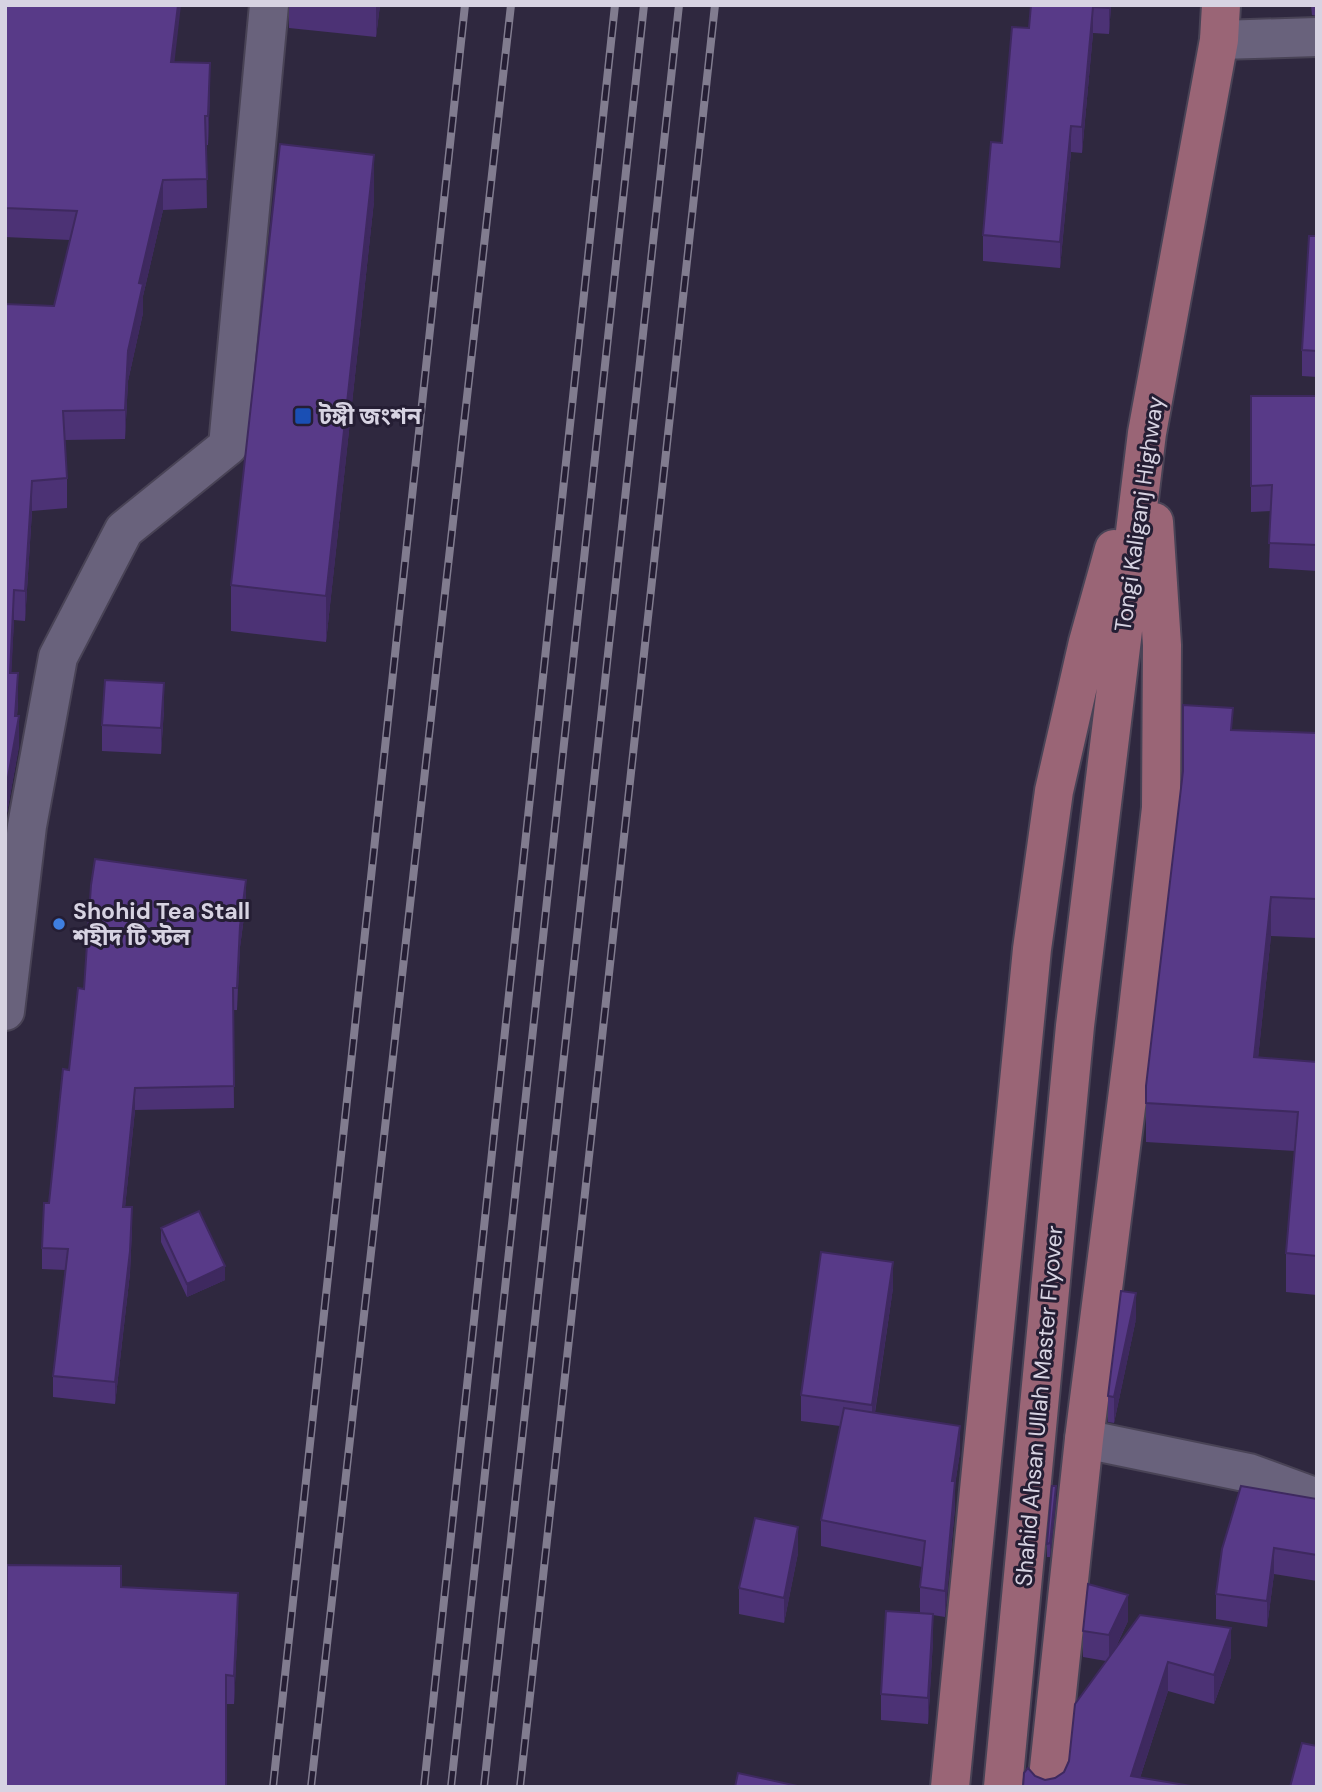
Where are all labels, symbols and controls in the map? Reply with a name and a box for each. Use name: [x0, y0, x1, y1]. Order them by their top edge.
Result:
street label: Tongi Kaliganj Highway: [1108, 394, 1170, 634]
place label: টঙ্গী জংশন: [318, 401, 422, 431]
marker: টঙ্গী জংশন: [293, 406, 313, 426]
place label: Shohid Tea Stall শহীদ টি স্টল: [72, 896, 250, 952]
marker: Shohid Tea Stall শহীদ টি স্টল: [51, 916, 67, 932]
street label: Shahid Ahsan Ullah Master Flyover: [1008, 1224, 1070, 1588]

